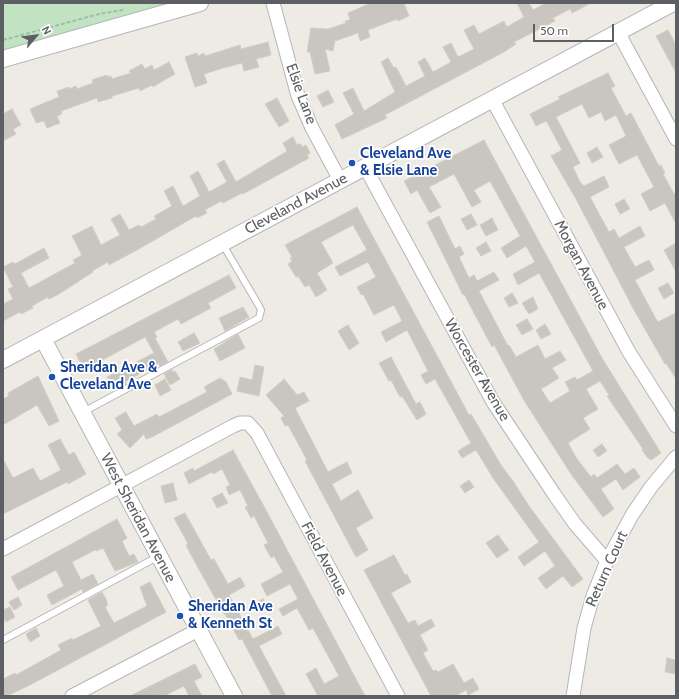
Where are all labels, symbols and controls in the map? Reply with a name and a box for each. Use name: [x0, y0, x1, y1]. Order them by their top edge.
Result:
north arrow: [16, 16, 56, 56]
scale bar: [535, 16, 616, 42]
text: 50 m: [540, 23, 568, 38]
text: N: [39, 24, 55, 37]
street label: Elsie Lane: [282, 61, 320, 127]
place label: Cleveland Ave & Elsie Lane: [360, 145, 451, 180]
marker: Cleveland Ave & Elsie Lane: [347, 158, 357, 168]
street label: Cleveland Avenue: [242, 169, 350, 239]
street label: Morgan Avenue: [550, 217, 612, 313]
street label: Worcester Avenue: [440, 316, 514, 424]
place label: Sheridan Ave & Cleveland Ave: [60, 359, 157, 394]
marker: Sheridan Ave & Cleveland Ave: [47, 372, 57, 382]
street label: West Sheridan Avenue: [96, 451, 180, 585]
street label: Field Avenue: [297, 519, 351, 599]
street label: Return Court: [582, 528, 632, 610]
place label: Sheridan Ave & Kenneth St: [188, 598, 273, 633]
marker: Sheridan Ave & Kenneth St: [175, 611, 185, 621]

